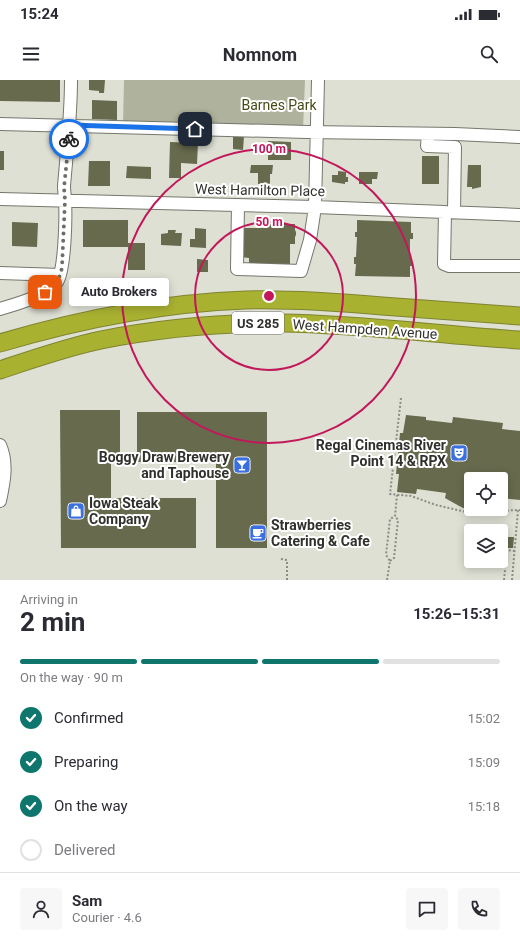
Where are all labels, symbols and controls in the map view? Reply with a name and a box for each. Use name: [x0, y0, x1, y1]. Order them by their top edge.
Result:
text: 15:24: [20, 5, 59, 23]
icon: menu: [20, 43, 42, 65]
icon: search: [478, 43, 500, 65]
text: Nomnom: [223, 44, 297, 65]
park label: Barnes Park: [241, 97, 317, 113]
pin: [178, 112, 212, 146]
icon: home: [184, 118, 206, 140]
courier: [49, 119, 89, 159]
icon: bike: [58, 128, 80, 150]
text: 100 m: [252, 142, 286, 156]
street label: West Hamilton Place: [195, 181, 325, 199]
text: 50 m: [255, 215, 283, 229]
pin: [28, 275, 62, 309]
callout: Auto Brokers: [69, 278, 169, 306]
icon: bag: [34, 281, 56, 303]
text: Auto Brokers: [81, 284, 157, 299]
centre of rings: [262, 289, 276, 303]
road number: US 285: [232, 312, 284, 334]
street label: West Hampden Avenue: [292, 316, 438, 342]
place label: Regal Cinemas River Point 14 & RPX: [316, 437, 446, 469]
theatre icon: Regal Cinemas River Point 14 & RPX: [449, 443, 469, 463]
place label: Boggy Draw Brewery and Taphouse: [99, 449, 230, 481]
bar icon: Boggy Draw Brewery and Taphouse: [232, 455, 252, 475]
map controls: [464, 472, 508, 568]
button: locate: [464, 472, 508, 516]
place label: Iowa Steak Company: [89, 495, 159, 527]
shop icon: Iowa Steak Company: [66, 501, 86, 521]
place label: Strawberries Catering & Cafe: [271, 517, 370, 549]
cafe icon: Strawberries Catering & Cafe: [248, 523, 268, 543]
button: layers: [464, 524, 508, 568]
text: Arriving in: [20, 592, 78, 607]
text: 15:26–15:31: [413, 605, 500, 623]
text: 2 min: [20, 607, 85, 637]
text: On the way · 90 m: [20, 670, 123, 685]
icon: check: [20, 707, 42, 729]
text: Confirmed: [54, 709, 124, 727]
text: 15:02: [468, 711, 500, 726]
icon: check: [20, 751, 42, 773]
text: Preparing: [54, 753, 118, 771]
text: 15:09: [468, 755, 500, 770]
icon: check: [20, 795, 42, 817]
text: On the way: [54, 797, 128, 815]
text: 15:18: [468, 799, 500, 814]
text: Delivered: [54, 841, 116, 859]
button: person: [20, 888, 62, 930]
button: chat: [406, 888, 448, 930]
button: phone: [458, 888, 500, 930]
text: Sam: [72, 892, 102, 910]
text: Courier · 4.6: [72, 910, 142, 925]

